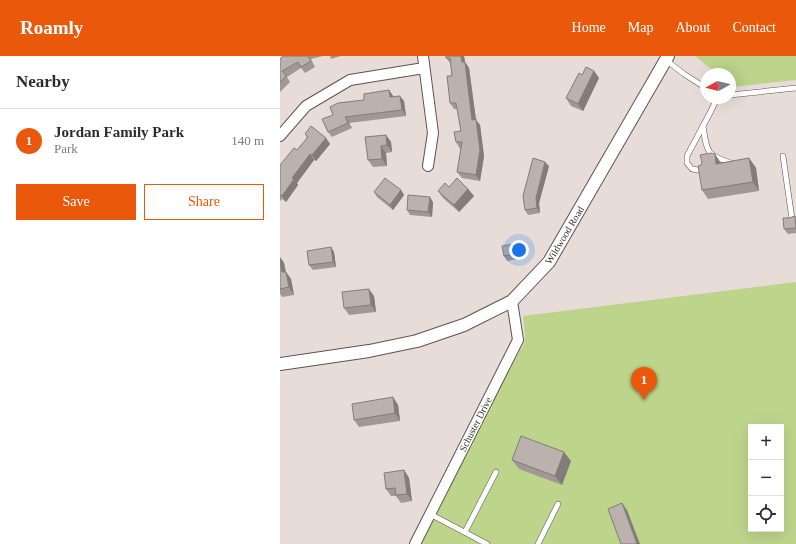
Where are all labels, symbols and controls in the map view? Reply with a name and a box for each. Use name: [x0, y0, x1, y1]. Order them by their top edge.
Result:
text: Roamly: [20, 17, 83, 38]
text: Home: [572, 20, 606, 35]
text: Map: [628, 20, 653, 35]
text: About: [675, 20, 710, 35]
text: Contact: [732, 20, 776, 35]
north arrow: [700, 68, 736, 104]
text: Nearby: [16, 72, 70, 91]
text: Jordan Family Park: [54, 124, 184, 140]
text: 1: [26, 133, 32, 148]
text: 140 m: [231, 133, 264, 148]
text: Park: [54, 141, 78, 156]
button: Save: [16, 184, 136, 220]
button: Share: [144, 184, 264, 220]
street label: Wildwood Road: [543, 204, 586, 266]
your location: [509, 240, 529, 260]
pin: 1: [631, 367, 657, 400]
street label: Schuster Drive: [457, 395, 494, 453]
map controls: [748, 424, 784, 532]
button: +: [748, 424, 784, 460]
button: −: [748, 460, 784, 496]
button: locate: [748, 496, 784, 532]

